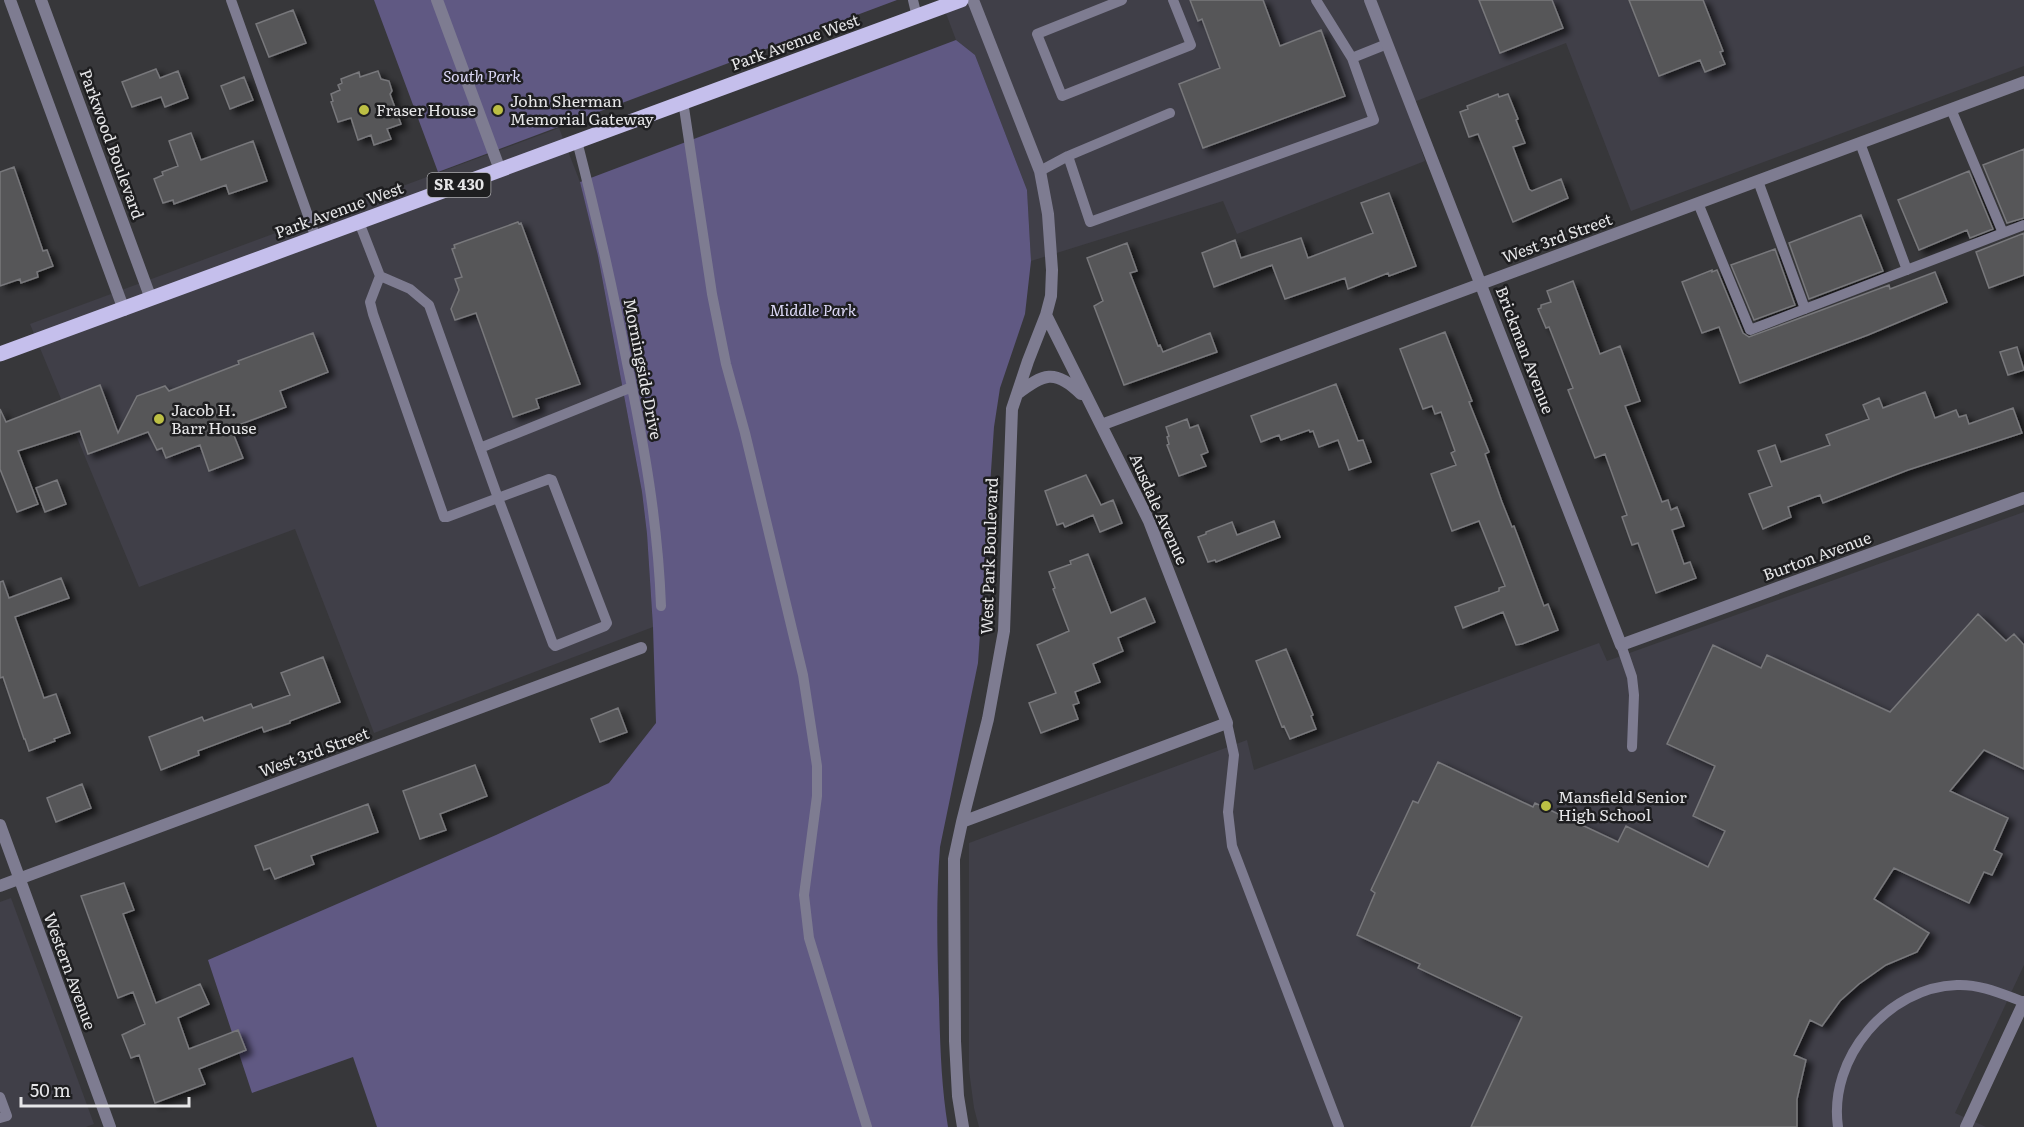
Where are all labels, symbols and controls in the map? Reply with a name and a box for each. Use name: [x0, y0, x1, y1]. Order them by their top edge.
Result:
street label: Park Avenue West: [727, 6, 863, 75]
park label: South Park: [443, 63, 521, 87]
street label: Parkwood Boulevard: [75, 65, 151, 222]
place label: John Sherman Memorial Gateway: [510, 88, 655, 130]
place label: Fraser House: [376, 97, 476, 121]
marker: Fraser House: [357, 103, 371, 117]
marker: John Sherman Memorial Gateway: [491, 103, 505, 117]
road number: SR 430: [428, 173, 490, 197]
street label: Park Avenue West: [271, 174, 407, 243]
street label: West 3rd Street: [1498, 206, 1616, 268]
street label: Brickman Avenue: [1491, 282, 1561, 417]
street label: Morningside Drive: [619, 296, 669, 441]
park label: Middle Park: [770, 297, 857, 321]
place label: Jacob H. Barr House: [171, 397, 257, 439]
marker: Jacob H. Barr House: [152, 412, 166, 426]
street label: Ausdale Avenue: [1125, 449, 1195, 568]
street label: West Park Boulevard: [973, 477, 1003, 635]
street label: Burton Avenue: [1759, 524, 1874, 586]
street label: West 3rd Street: [255, 720, 373, 782]
place label: Mansfield Senior High School: [1558, 784, 1687, 826]
marker: Mansfield Senior High School: [1539, 799, 1553, 813]
street label: Western Avenue: [39, 909, 103, 1033]
scale bar: [21, 1070, 189, 1108]
text: 50 m: [30, 1076, 71, 1103]

